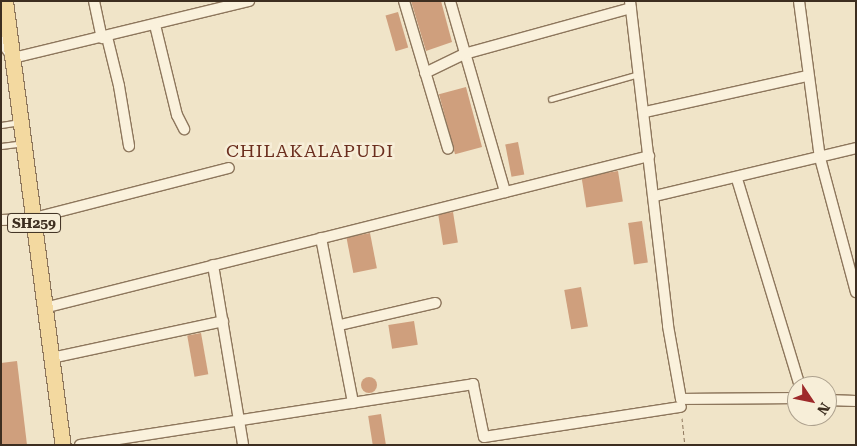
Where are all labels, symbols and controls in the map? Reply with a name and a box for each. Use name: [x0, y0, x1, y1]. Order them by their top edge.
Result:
district label: CHILAKALAPUDI: [224, 140, 396, 162]
road number: SH259: [6, 212, 62, 234]
north arrow: [787, 376, 837, 426]
text: N: [814, 400, 833, 418]

